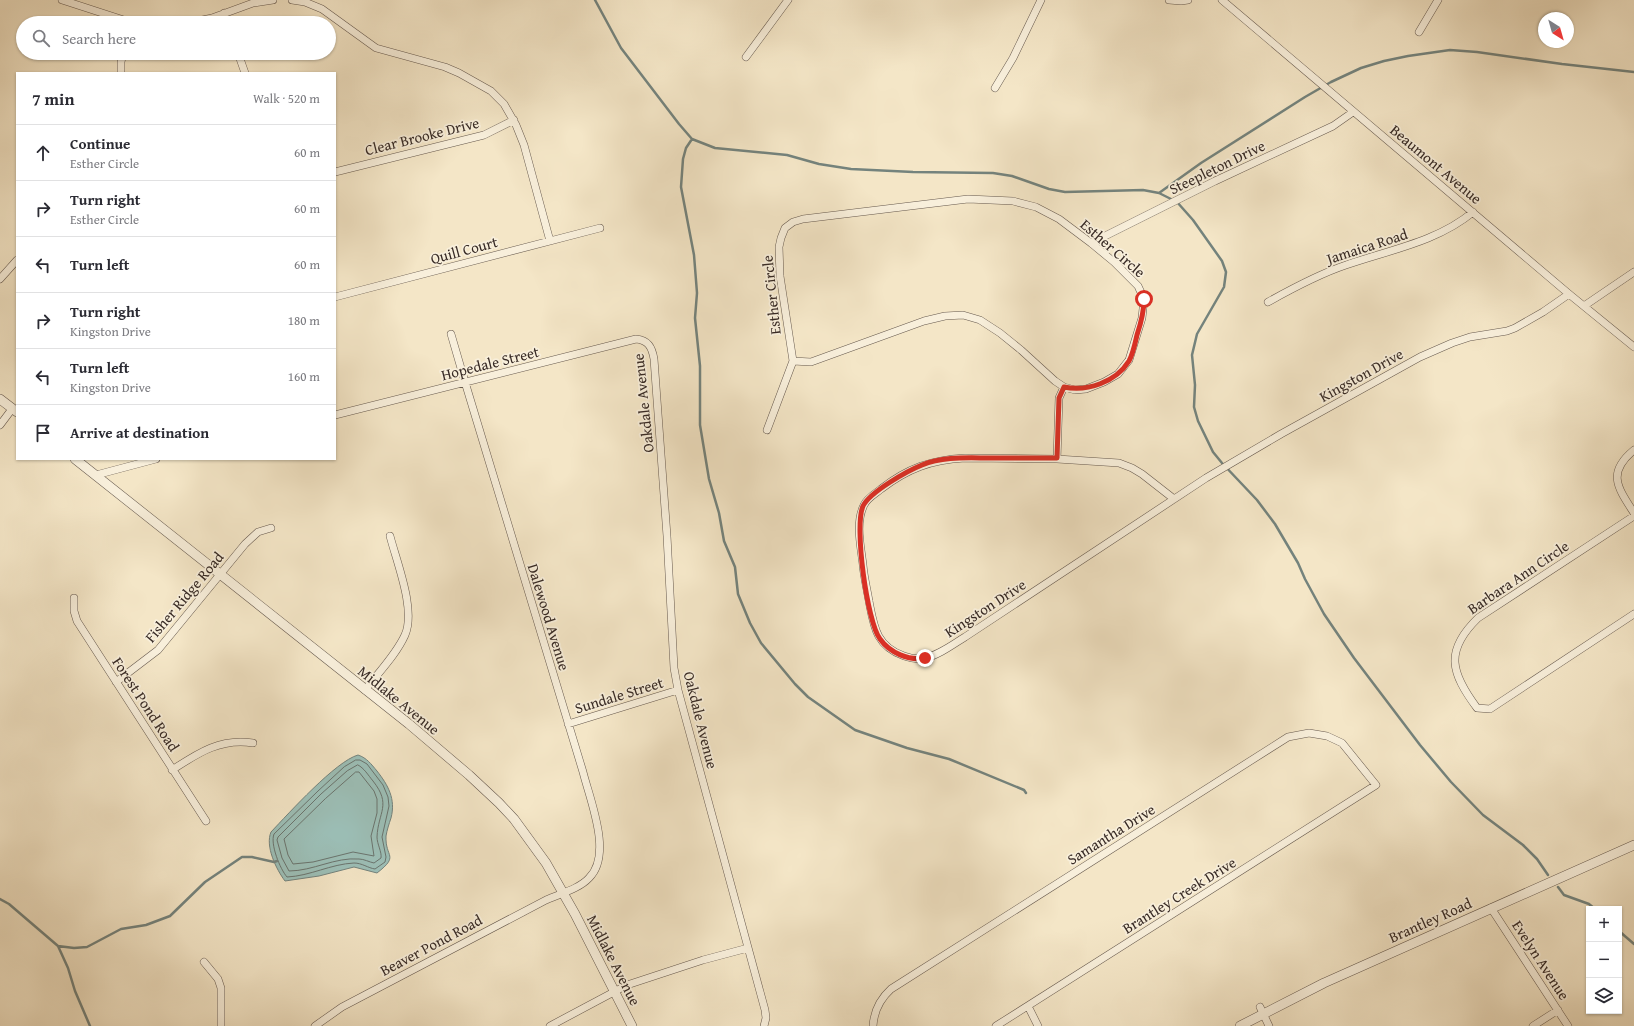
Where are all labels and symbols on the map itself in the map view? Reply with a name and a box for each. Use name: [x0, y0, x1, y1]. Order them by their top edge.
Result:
north arrow: [1538, 12, 1574, 48]
street label: Clear Brooke Drive: [363, 112, 481, 160]
street label: Beaumont Avenue: [1386, 119, 1486, 209]
street label: Steepleton Drive: [1165, 135, 1269, 199]
street label: Esther Circle: [1076, 214, 1150, 282]
street label: Jamaica Road: [1322, 223, 1410, 270]
street label: Quill Court: [428, 231, 501, 269]
street label: Esther Circle: [756, 254, 786, 336]
route start: [1135, 290, 1153, 308]
street label: Hopedale Street: [439, 341, 542, 385]
street label: Kingston Drive: [1315, 343, 1407, 407]
street label: Oakdale Avenue: [627, 352, 659, 454]
street label: Barbara Ann Circle: [1463, 535, 1573, 619]
street label: Fisher Ridge Road: [140, 547, 228, 647]
street label: Dalewood Avenue: [523, 561, 575, 673]
street label: Kingston Drive: [940, 574, 1030, 642]
route end: [916, 649, 934, 667]
street label: Forest Pond Road: [108, 653, 184, 755]
street label: Midlake Avenue: [354, 661, 444, 739]
street label: Oakdale Avenue: [679, 669, 723, 771]
street label: Sundale Street: [572, 671, 666, 718]
street label: Samantha Drive: [1063, 799, 1159, 869]
street label: Brantley Creek Drive: [1118, 852, 1240, 938]
street label: Brantley Road: [1385, 892, 1475, 948]
street label: Beaver Pond Road: [376, 909, 486, 981]
street label: Midlake Avenue: [582, 911, 646, 1009]
street label: Evelyn Avenue: [1507, 916, 1575, 1004]

